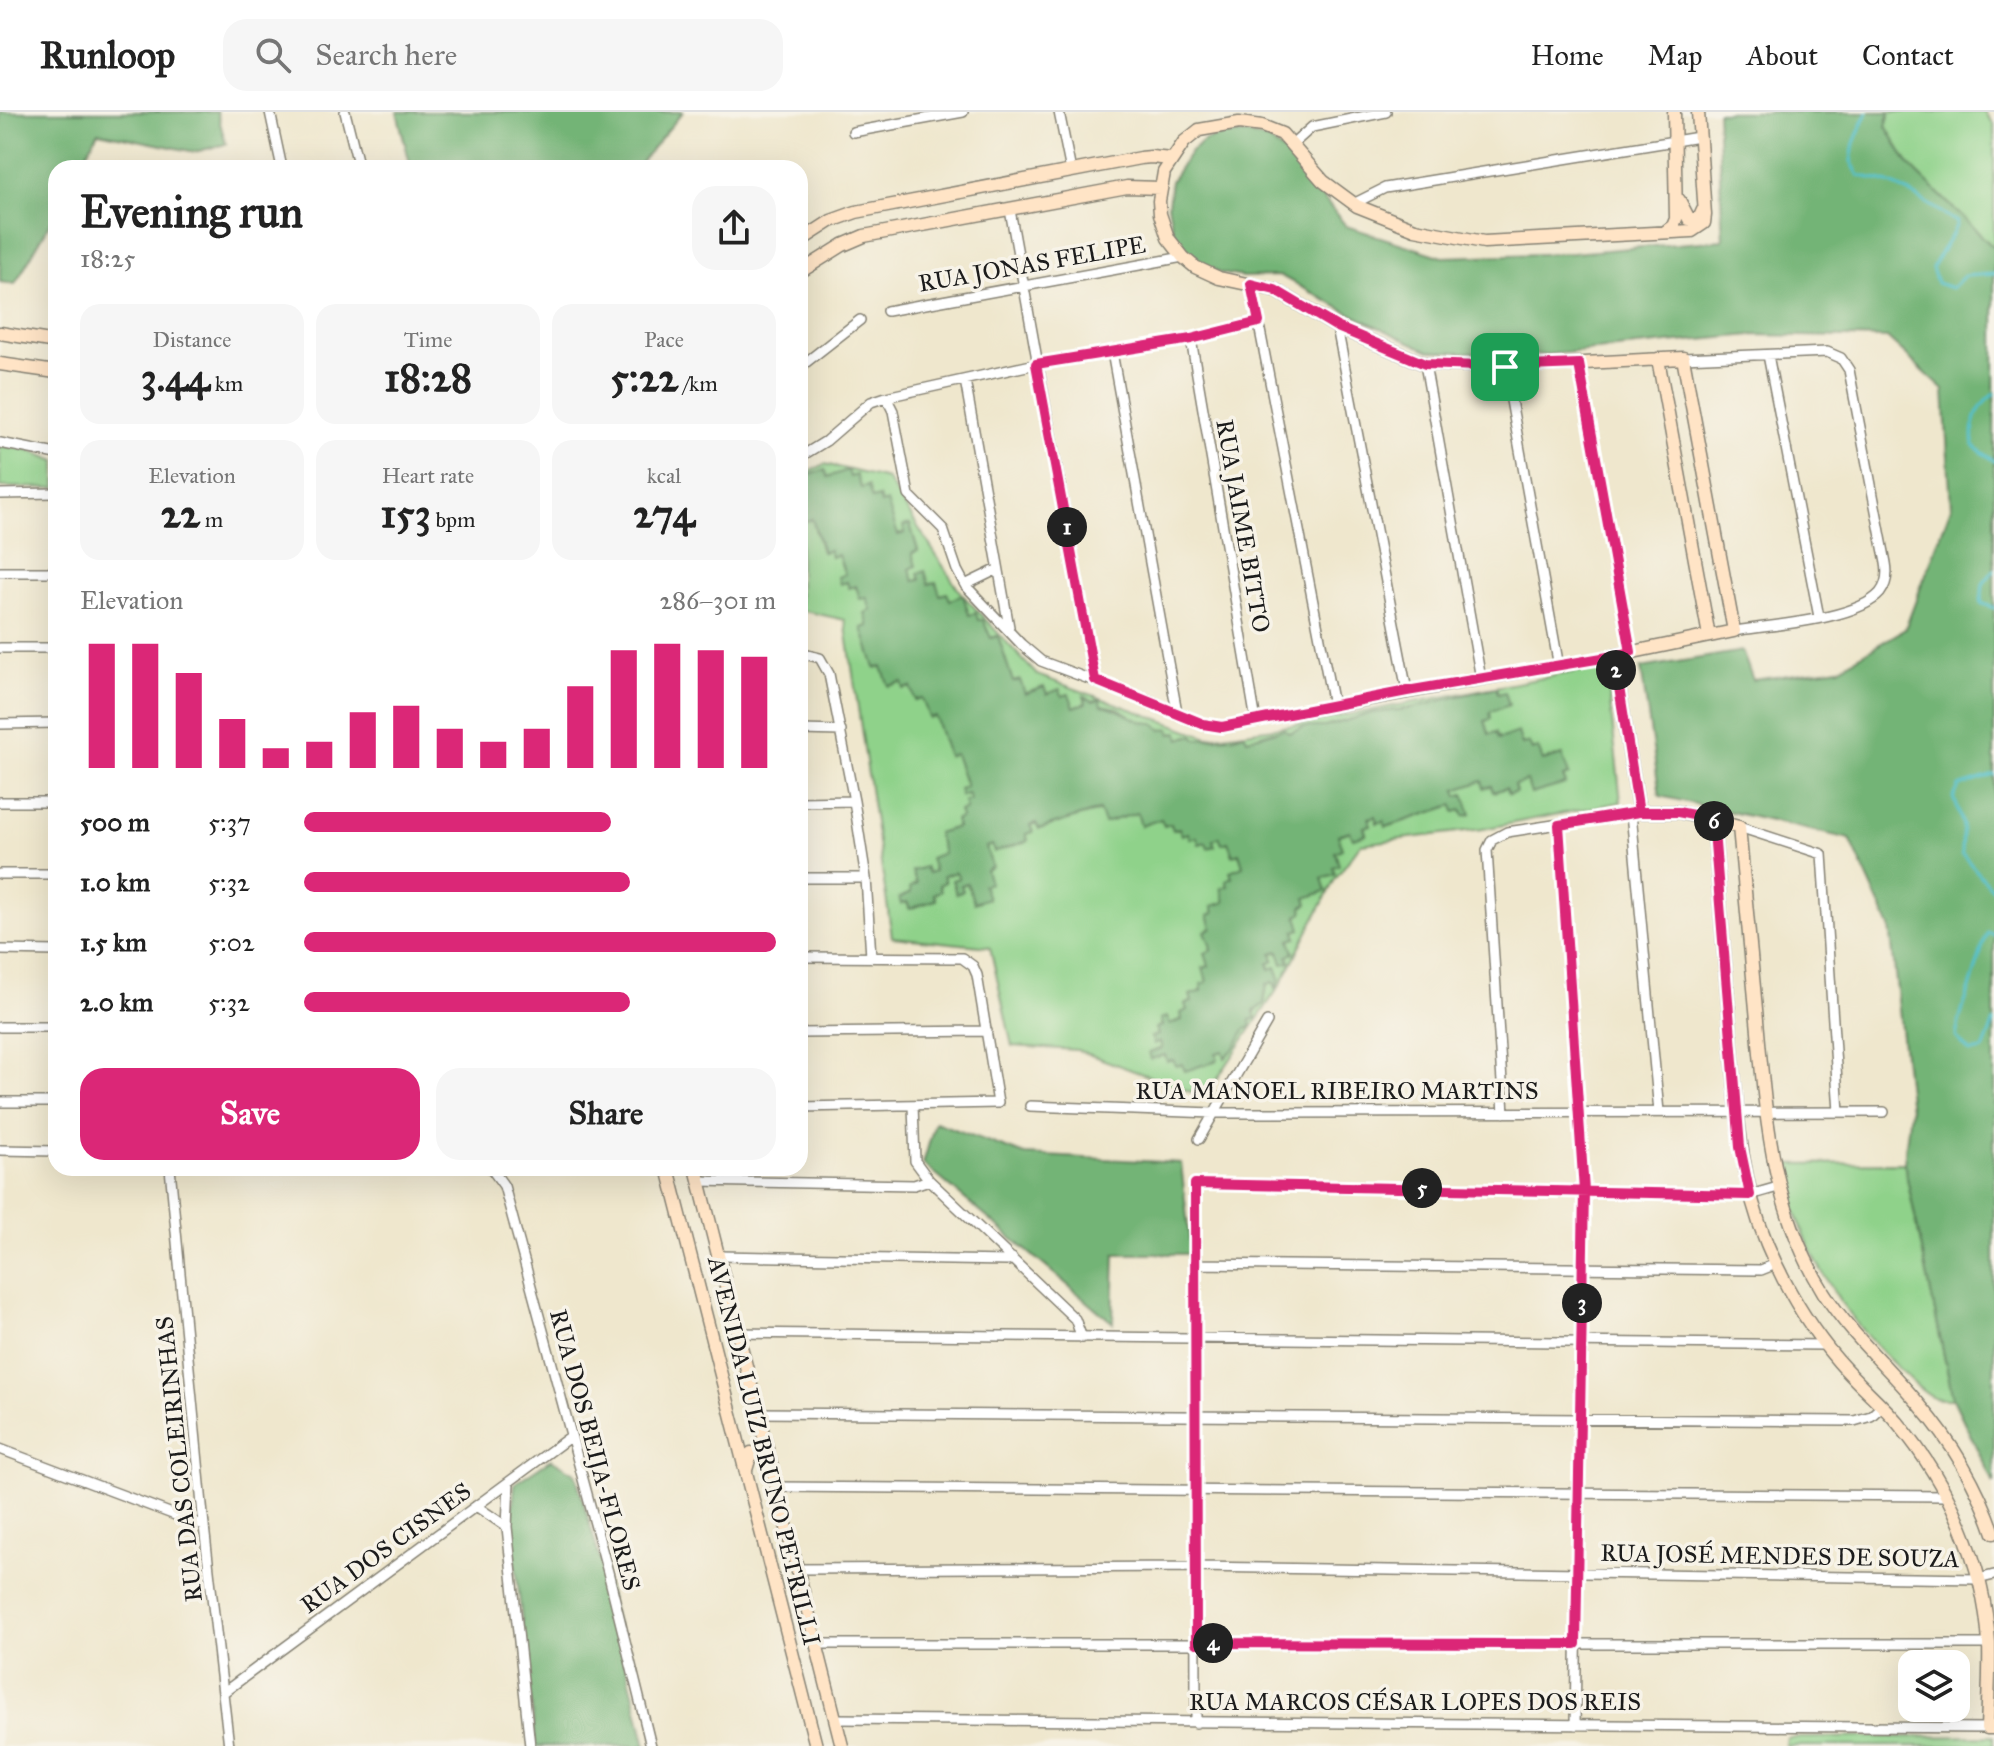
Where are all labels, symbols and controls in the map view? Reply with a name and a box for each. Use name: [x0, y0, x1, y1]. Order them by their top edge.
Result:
search box: [223, 19, 783, 91]
text: Runloop: [40, 32, 175, 78]
icon: search: [251, 33, 295, 77]
text: Search here: [315, 37, 457, 73]
text: Home: [1531, 38, 1604, 73]
text: Map: [1648, 38, 1702, 73]
text: About: [1746, 38, 1818, 73]
text: Contact: [1862, 38, 1954, 73]
text: Evening run: [80, 185, 303, 239]
button: share: [692, 186, 776, 270]
street label: RUA JONAS FELIPE: [916, 229, 1148, 299]
text: 18:25: [80, 242, 135, 274]
text: Distance: [153, 326, 231, 353]
text: Time: [404, 326, 452, 353]
text: Pace: [644, 326, 684, 353]
pin: [1471, 333, 1539, 401]
icon: arrive: [1483, 345, 1527, 389]
text: 3.44: [141, 353, 210, 402]
text: 18:28: [384, 353, 472, 402]
text: 5:22: [610, 353, 678, 402]
text: km: [210, 370, 243, 397]
text: /km: [678, 370, 718, 397]
street label: RUA JAIME BITTO: [1209, 417, 1277, 635]
text: Elevation: [148, 462, 236, 489]
text: Heart rate: [382, 462, 474, 489]
text: kcal: [647, 462, 681, 489]
text: 22: [161, 489, 200, 538]
text: 153: [381, 489, 431, 538]
text: 274: [633, 489, 695, 538]
text: m: [200, 506, 223, 533]
text: bpm: [431, 506, 475, 533]
pin: 1: [1047, 507, 1087, 547]
text: 1: [1063, 513, 1071, 540]
text: Elevation: [80, 584, 183, 616]
text: 286–301 m: [659, 584, 776, 616]
pin: 2: [1596, 650, 1636, 690]
text: 2: [1611, 656, 1621, 683]
pin: 6: [1694, 801, 1734, 841]
text: 500 m: [80, 806, 150, 838]
text: 5:37: [208, 806, 251, 838]
text: 6: [1708, 807, 1720, 834]
text: 1.0 km: [80, 866, 150, 898]
text: 5:32: [208, 866, 250, 898]
text: 1.5 km: [80, 926, 147, 958]
text: 5:02: [208, 926, 255, 958]
text: 2.0 km: [80, 986, 153, 1018]
text: 5:32: [208, 986, 250, 1018]
button: Save: [80, 1068, 420, 1160]
button: Share: [436, 1068, 776, 1160]
street label: RUA MANOEL RIBEIRO MARTINS: [1136, 1076, 1538, 1106]
pin: 5: [1402, 1168, 1442, 1208]
text: 5: [1417, 1174, 1427, 1201]
street label: AVENIDA LUIZ BRUNO PETRILLI: [701, 1252, 827, 1649]
pin: 3: [1562, 1283, 1602, 1323]
text: 3: [1578, 1289, 1586, 1316]
street label: RUA DOS BEIJA-FLORES: [543, 1306, 647, 1594]
street label: RUA DAS COLEIRINHAS: [149, 1315, 209, 1603]
street label: RUA DOS CISNES: [295, 1476, 477, 1620]
street label: RUA JOSÉ MENDES DE SOUZA: [1600, 1538, 1960, 1574]
pin: 4: [1193, 1623, 1233, 1663]
text: 4: [1207, 1629, 1219, 1656]
map controls: [1898, 1650, 1970, 1722]
button: layers: [1898, 1650, 1970, 1722]
street label: RUA MARCOS CÉSAR LOPES DOS REIS: [1189, 1687, 1641, 1717]

